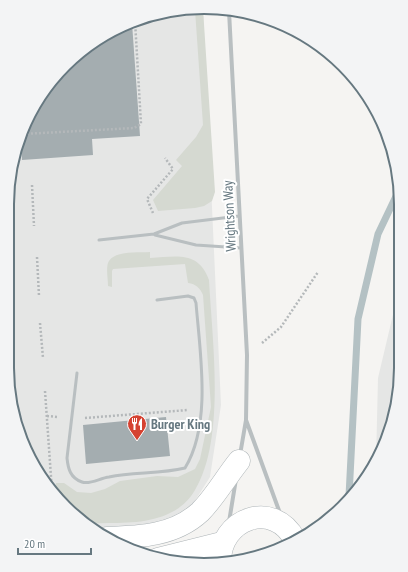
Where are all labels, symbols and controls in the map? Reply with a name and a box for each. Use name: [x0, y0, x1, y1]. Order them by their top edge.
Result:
street label: Wrightson Way: [218, 179, 240, 252]
restaurant icon: Burger King: [126, 413, 148, 441]
place label: Burger King: [151, 415, 210, 433]
scale bar: [18, 530, 91, 556]
text: 20 m: [24, 536, 45, 551]

